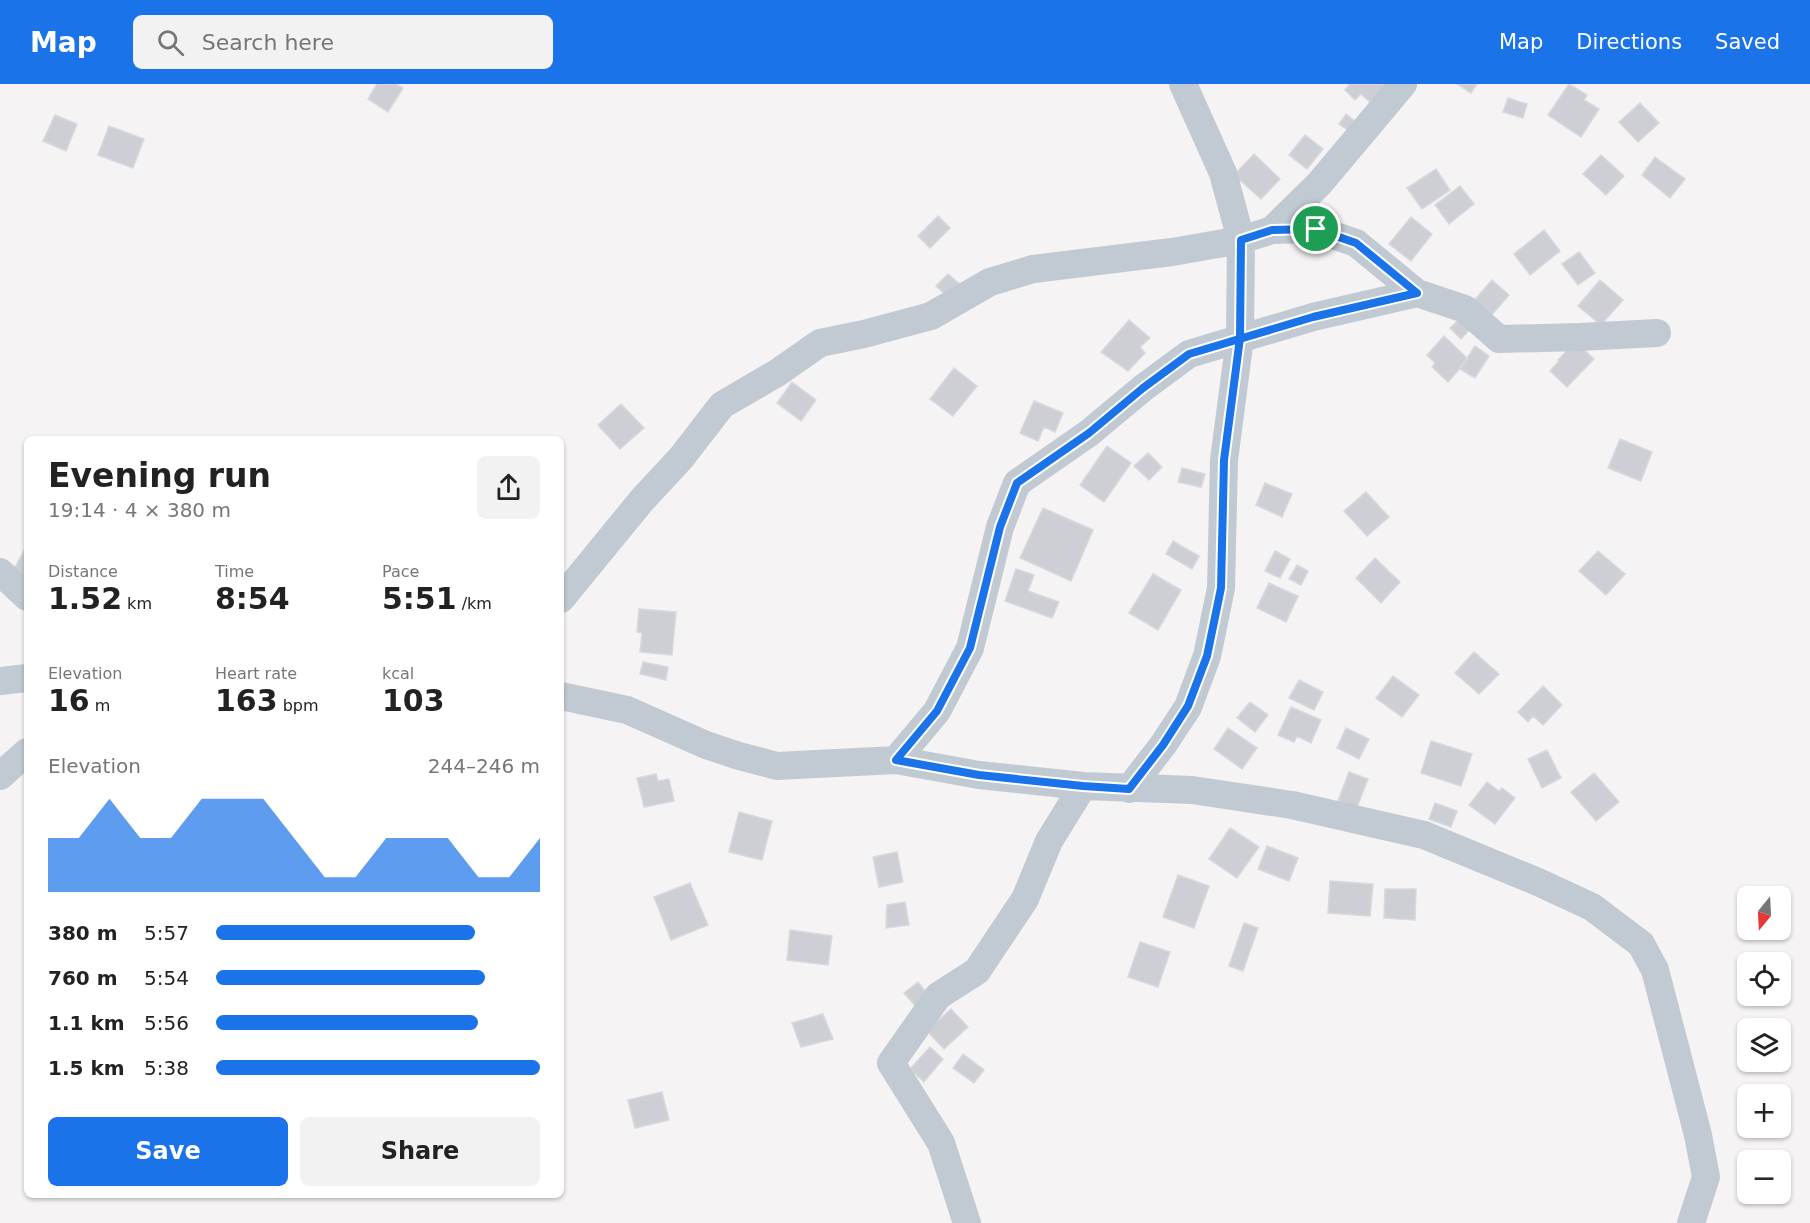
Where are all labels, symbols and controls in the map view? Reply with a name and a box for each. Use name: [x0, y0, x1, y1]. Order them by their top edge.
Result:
search box: [133, 15, 553, 69]
text: Map: [30, 26, 97, 59]
icon: search: [154, 26, 187, 59]
text: Search here: [202, 30, 334, 55]
text: Map: [1499, 30, 1543, 54]
text: Directions: [1576, 30, 1682, 54]
text: Saved: [1715, 30, 1780, 54]
pin: [1290, 203, 1341, 254]
icon: arrive: [1299, 212, 1332, 245]
text: Evening run: [48, 456, 271, 495]
button: share: [477, 456, 540, 519]
text: 19:14 · 4 × 380 m: [48, 498, 231, 522]
text: Distance: [48, 562, 118, 581]
text: Time: [215, 562, 254, 581]
text: Pace: [382, 562, 419, 581]
text: 1.52: [48, 581, 122, 616]
text: 8:54: [215, 581, 290, 616]
text: 5:51: [382, 581, 457, 616]
text: km: [122, 594, 152, 613]
text: /km: [457, 594, 492, 613]
text: Elevation: [48, 664, 122, 683]
text: Heart rate: [215, 664, 297, 683]
text: kcal: [382, 664, 414, 683]
text: 16: [48, 683, 90, 718]
text: 163: [215, 683, 278, 718]
text: 103: [382, 683, 445, 718]
text: m: [90, 696, 110, 715]
text: bpm: [278, 696, 319, 715]
text: Elevation: [48, 754, 141, 778]
text: 244–246 m: [428, 754, 540, 778]
north arrow: [1737, 886, 1791, 940]
map controls: [1737, 886, 1791, 1204]
text: 380 m: [48, 921, 118, 945]
text: 5:57: [144, 921, 189, 945]
button: locate: [1737, 952, 1791, 1006]
text: 760 m: [48, 966, 118, 990]
text: 5:54: [144, 966, 189, 990]
text: 1.1 km: [48, 1011, 125, 1035]
text: 5:56: [144, 1011, 189, 1035]
button: layers: [1737, 1018, 1791, 1072]
text: 1.5 km: [48, 1056, 125, 1080]
text: 5:38: [144, 1056, 189, 1080]
button: +: [1737, 1084, 1791, 1138]
button: Save: [48, 1117, 288, 1186]
button: Share: [300, 1117, 540, 1186]
button: −: [1737, 1150, 1791, 1204]

